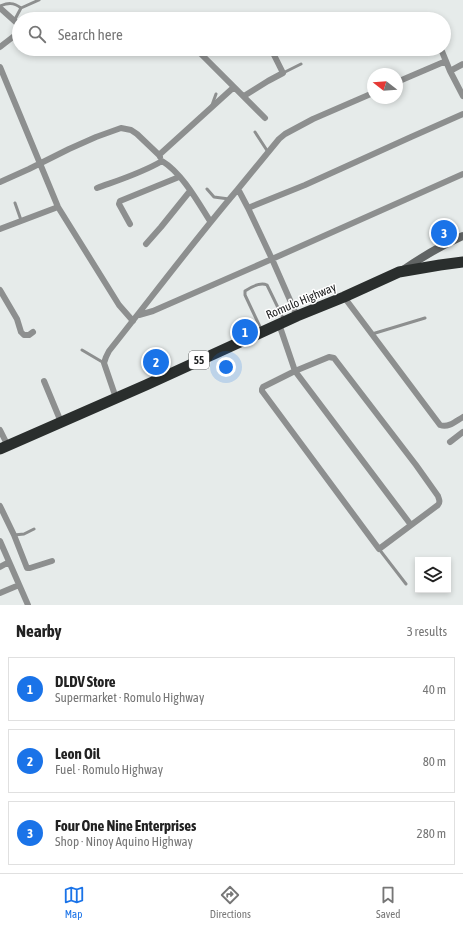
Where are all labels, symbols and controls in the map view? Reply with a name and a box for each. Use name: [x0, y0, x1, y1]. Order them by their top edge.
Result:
search box: [12, 12, 451, 56]
icon: search: [26, 23, 48, 45]
text: Search here: [58, 26, 123, 43]
north arrow: [367, 68, 403, 104]
pin: 3: [431, 218, 457, 248]
street label: Romulo Highway: [264, 280, 338, 322]
pin: 1: [232, 317, 258, 347]
pin: 2: [143, 347, 169, 377]
road number: 55: [189, 351, 209, 369]
your location: [216, 357, 236, 377]
map controls: [415, 557, 451, 593]
button: layers: [415, 557, 451, 593]
text: Nearby: [16, 621, 62, 641]
text: 3 results: [407, 624, 447, 639]
text: DLDV Store: [55, 673, 116, 690]
text: 1: [27, 682, 33, 697]
text: 40 m: [423, 682, 446, 697]
text: Supermarket · Romulo Highway: [55, 690, 204, 705]
text: Leon Oil: [55, 745, 100, 762]
text: 2: [27, 754, 33, 769]
text: 80 m: [423, 754, 446, 769]
text: Fuel · Romulo Highway: [55, 762, 163, 777]
text: Four One Nine Enterprises: [55, 817, 196, 834]
text: 3: [27, 826, 33, 841]
text: 280 m: [417, 826, 446, 841]
text: Shop · Ninoy Aquino Highway: [55, 834, 193, 849]
tab: Map: [63, 884, 85, 920]
tab: Directions: [210, 884, 251, 920]
tab: Saved: [376, 884, 400, 920]

